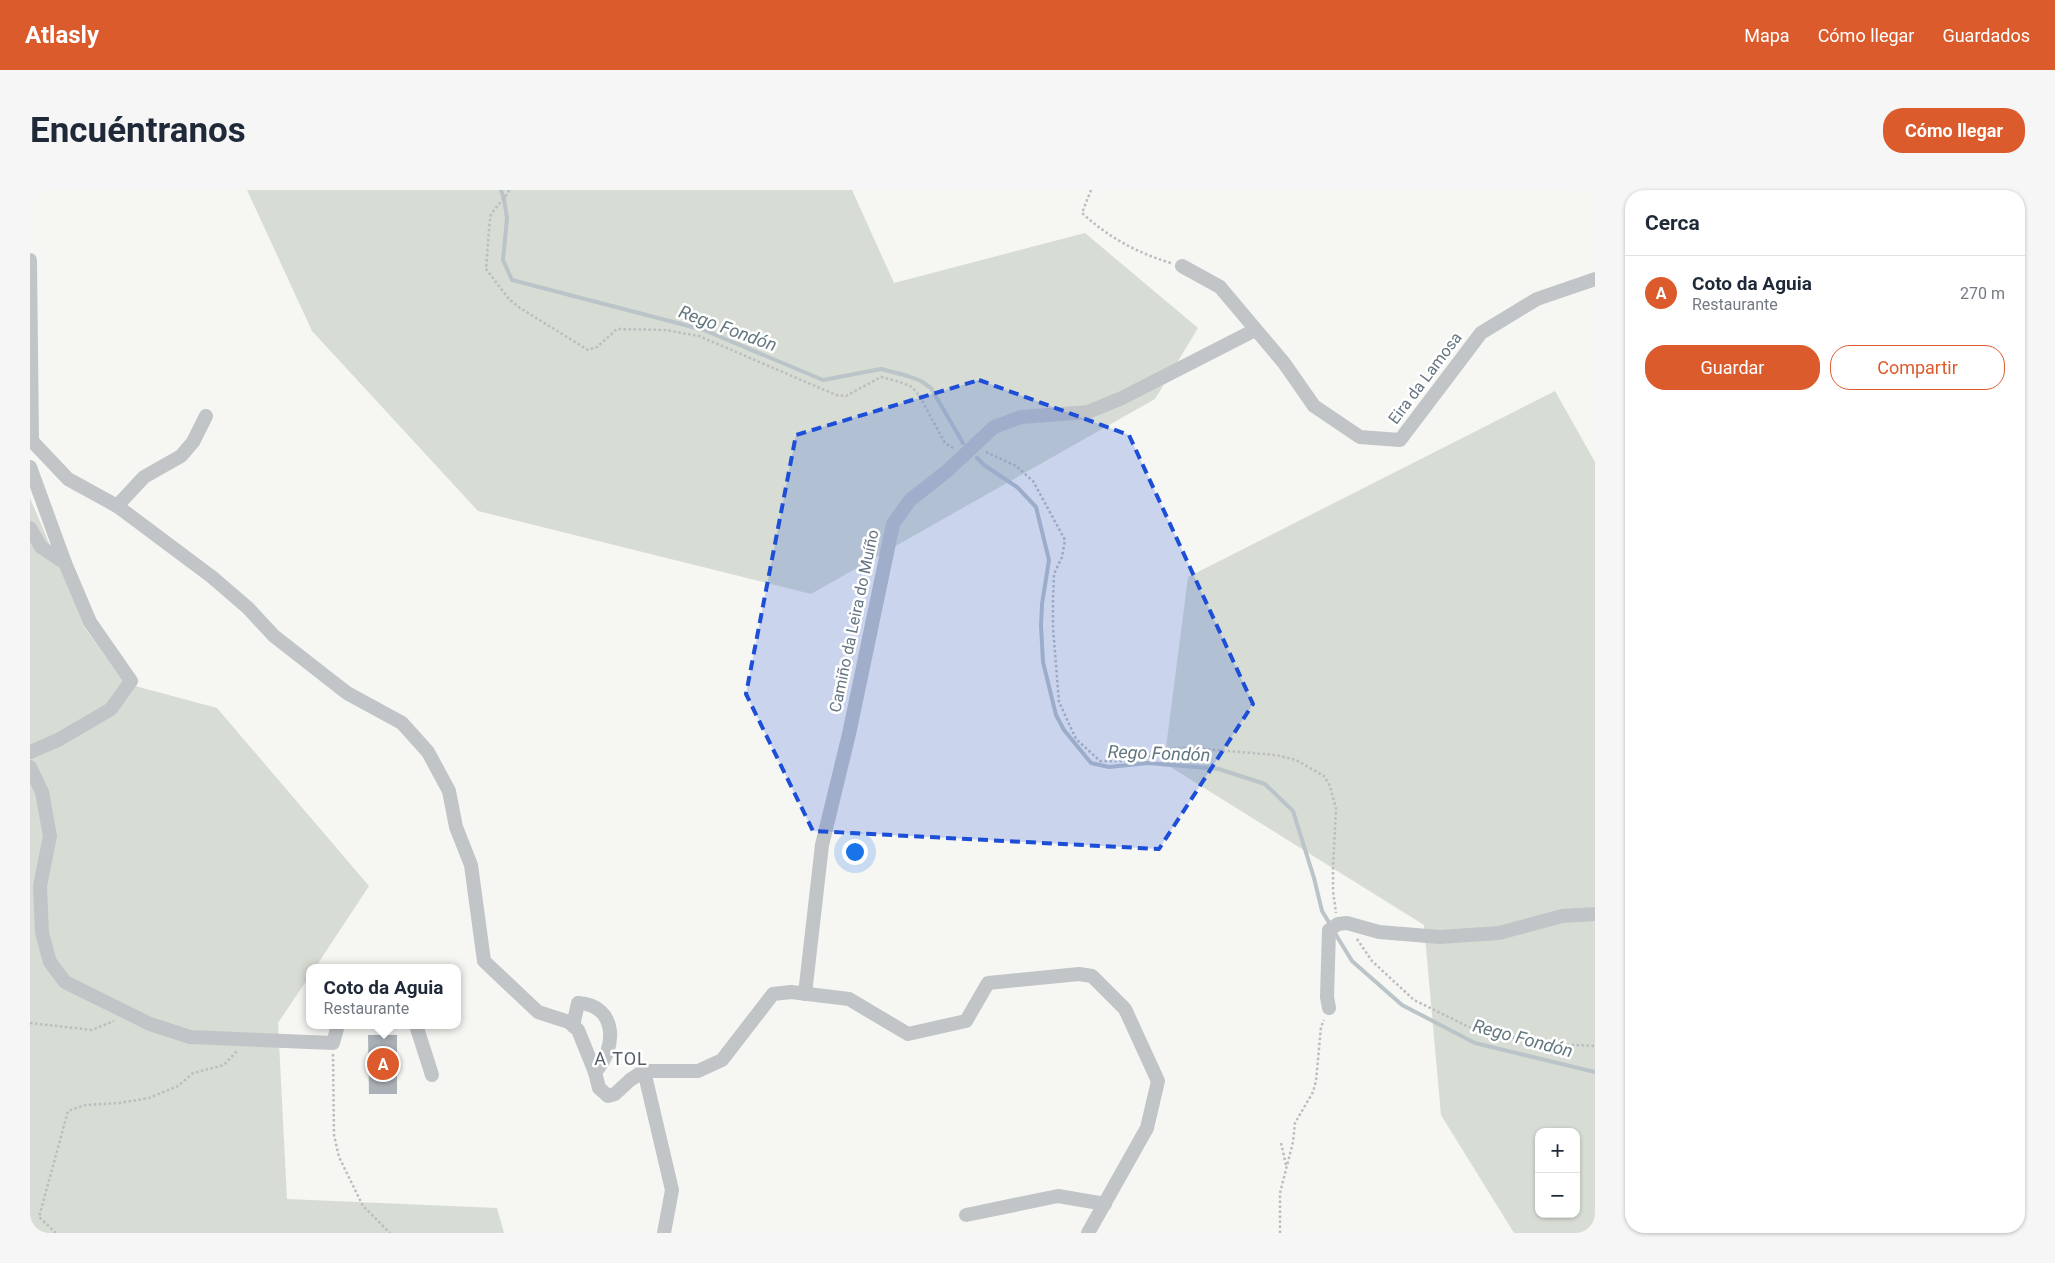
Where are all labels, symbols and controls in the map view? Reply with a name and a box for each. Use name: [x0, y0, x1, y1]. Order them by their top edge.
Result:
text: Atlasly: [25, 21, 99, 49]
text: Mapa: [1744, 25, 1790, 46]
text: Cómo llegar: [1818, 25, 1914, 46]
text: Guardados: [1942, 25, 2030, 46]
button: Cómo llegar: [1883, 108, 2025, 153]
text: Encuéntranos: [30, 110, 246, 151]
text: Cerca: [1645, 211, 1700, 235]
text: Coto da Aguia: [1692, 272, 1812, 295]
text: A: [1656, 284, 1666, 303]
text: 270 m: [1960, 284, 2005, 303]
text: Restaurante: [1692, 295, 1778, 314]
water label: Rego Fondón: [676, 301, 780, 355]
street label: Eira da Lamosa: [1384, 328, 1466, 428]
button: Guardar: [1645, 345, 1820, 390]
button: Compartir: [1830, 345, 2005, 390]
street label: Camiño da Leira do Muíño: [825, 528, 883, 714]
water label: Rego Fondón: [1107, 741, 1211, 765]
your location: [842, 839, 868, 865]
popup: [306, 964, 461, 1029]
text: Coto da Aguia: [324, 976, 443, 999]
text: Restaurante: [324, 999, 409, 1018]
water label: Rego Fondón: [1471, 1015, 1575, 1061]
pin: A: [367, 1045, 399, 1083]
district label: A TOL: [594, 1048, 648, 1069]
map controls: [1535, 1128, 1580, 1218]
button: +: [1535, 1128, 1580, 1173]
button: −: [1535, 1173, 1580, 1218]

